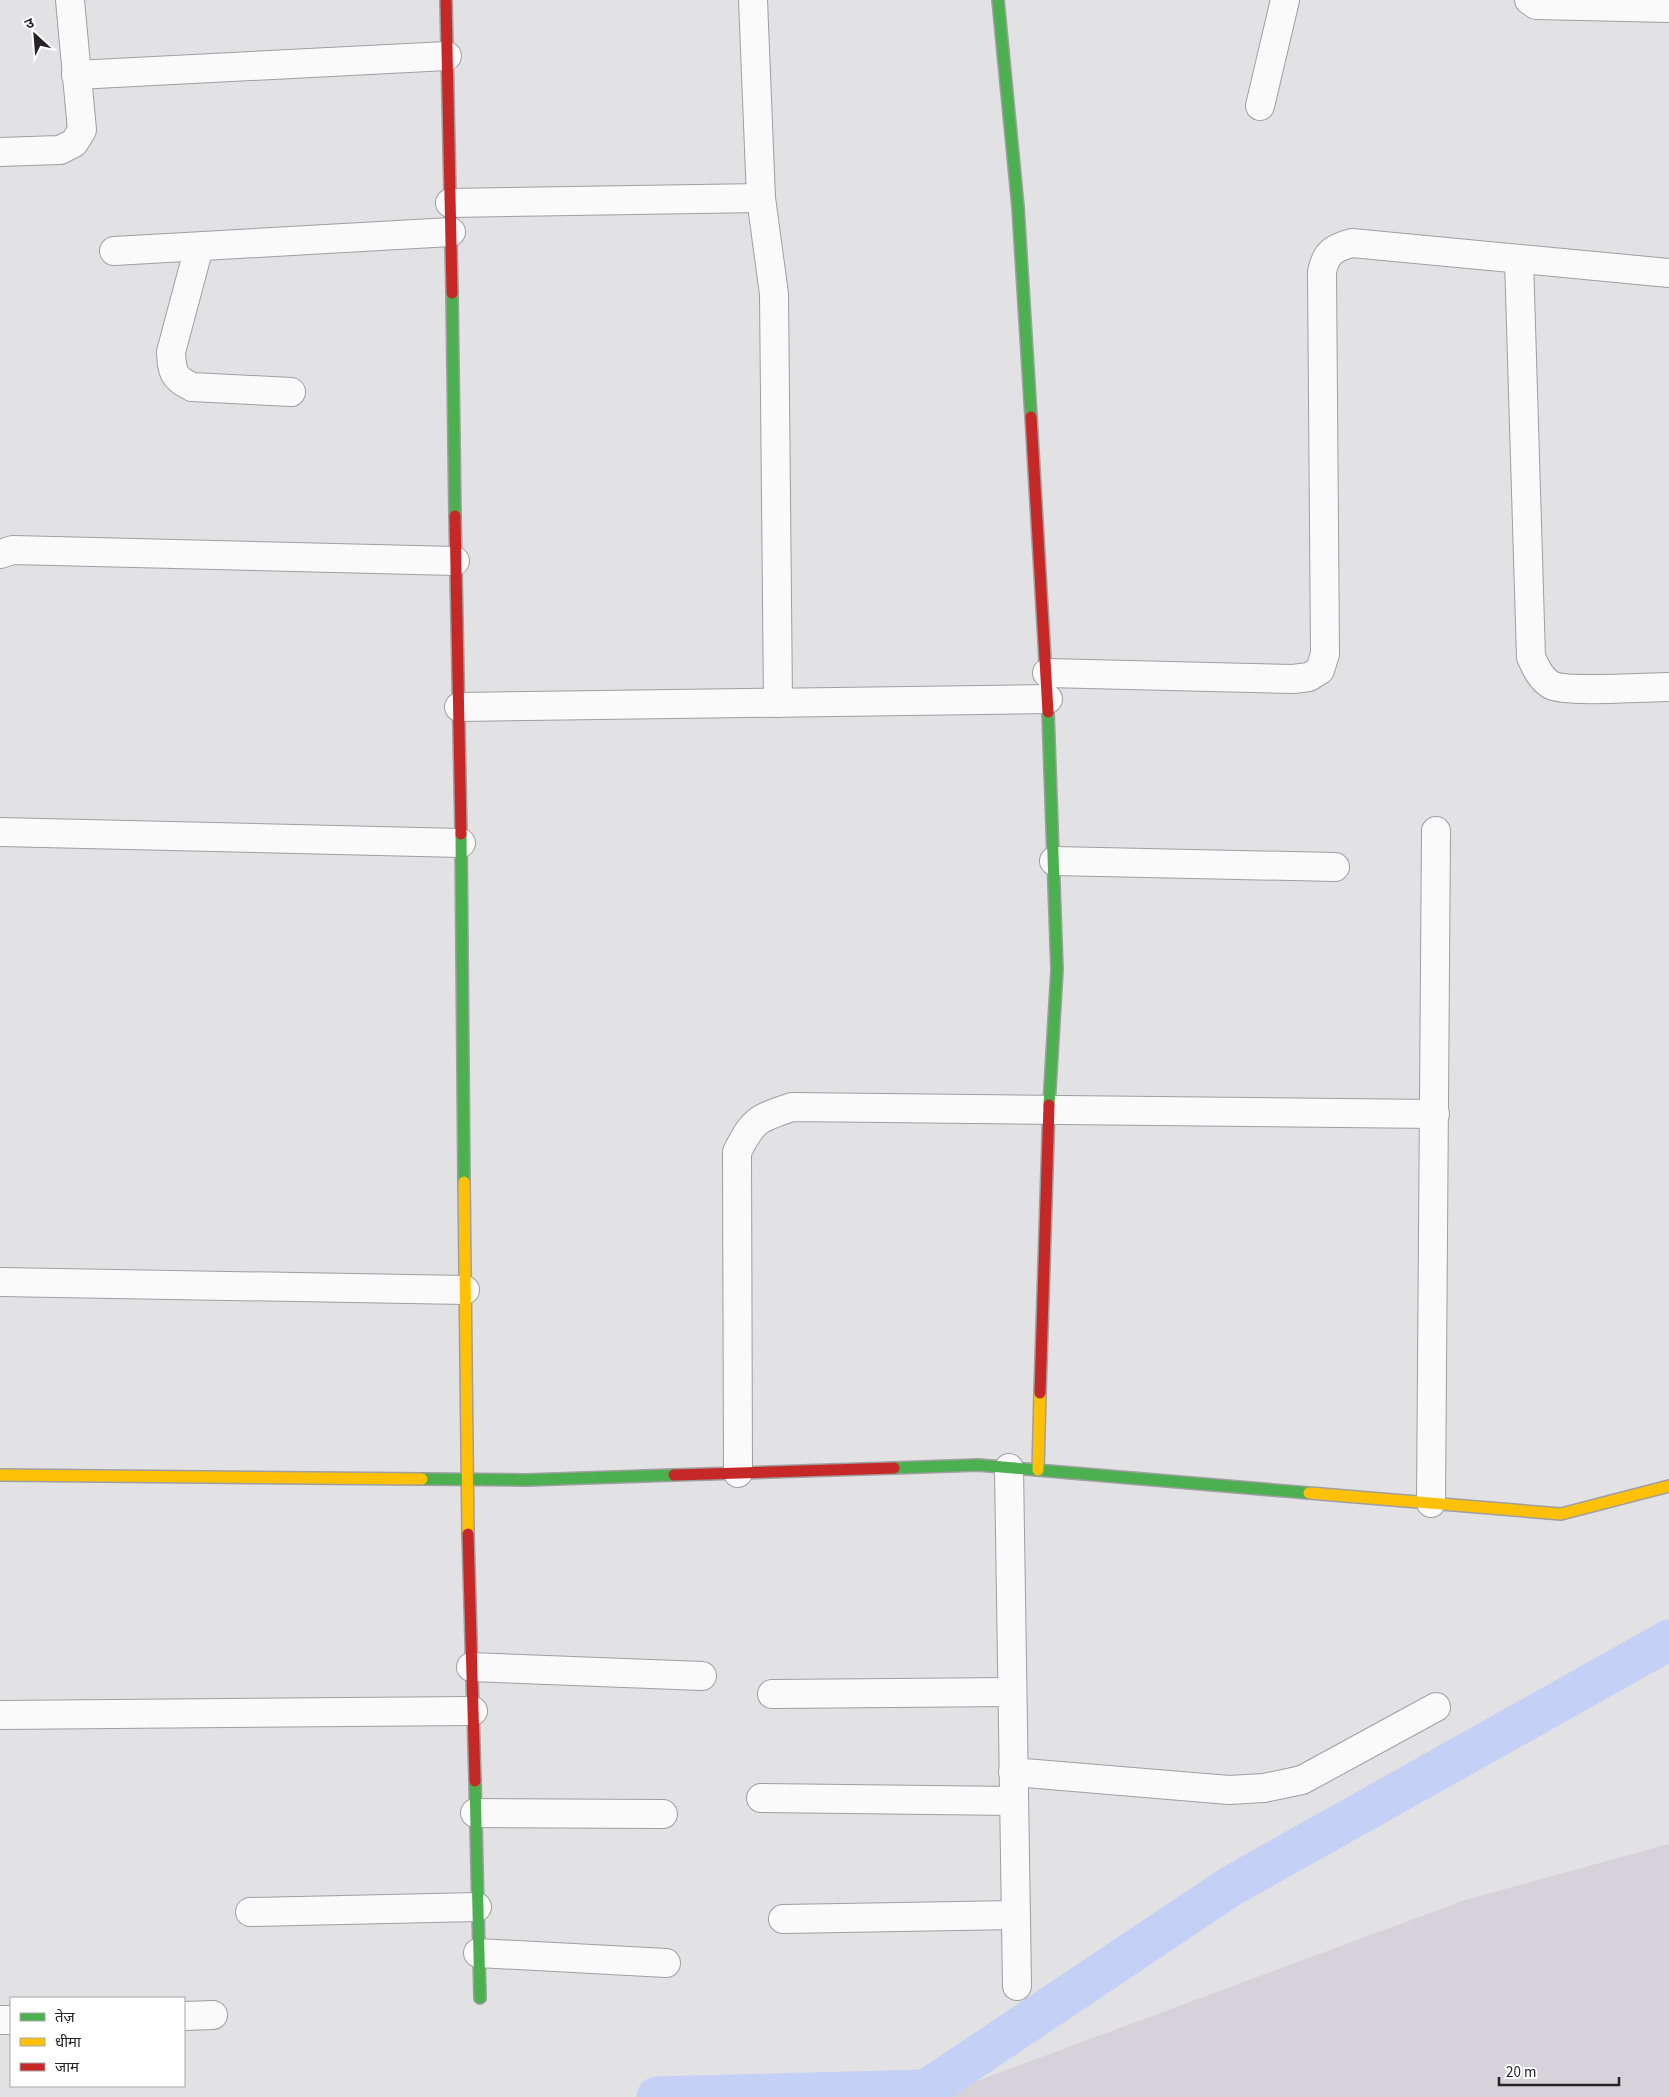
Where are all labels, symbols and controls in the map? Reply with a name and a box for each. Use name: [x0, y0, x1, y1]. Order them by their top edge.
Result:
north arrow: [10, 10, 60, 60]
text: उ: [22, 13, 39, 35]
legend: [10, 1997, 185, 2087]
text: तेज़: [55, 2007, 76, 2028]
text: धीमा: [55, 2032, 82, 2053]
scale bar: [1499, 2054, 1619, 2086]
text: जाम: [55, 2057, 80, 2078]
text: 20 m: [1506, 2062, 1536, 2083]

